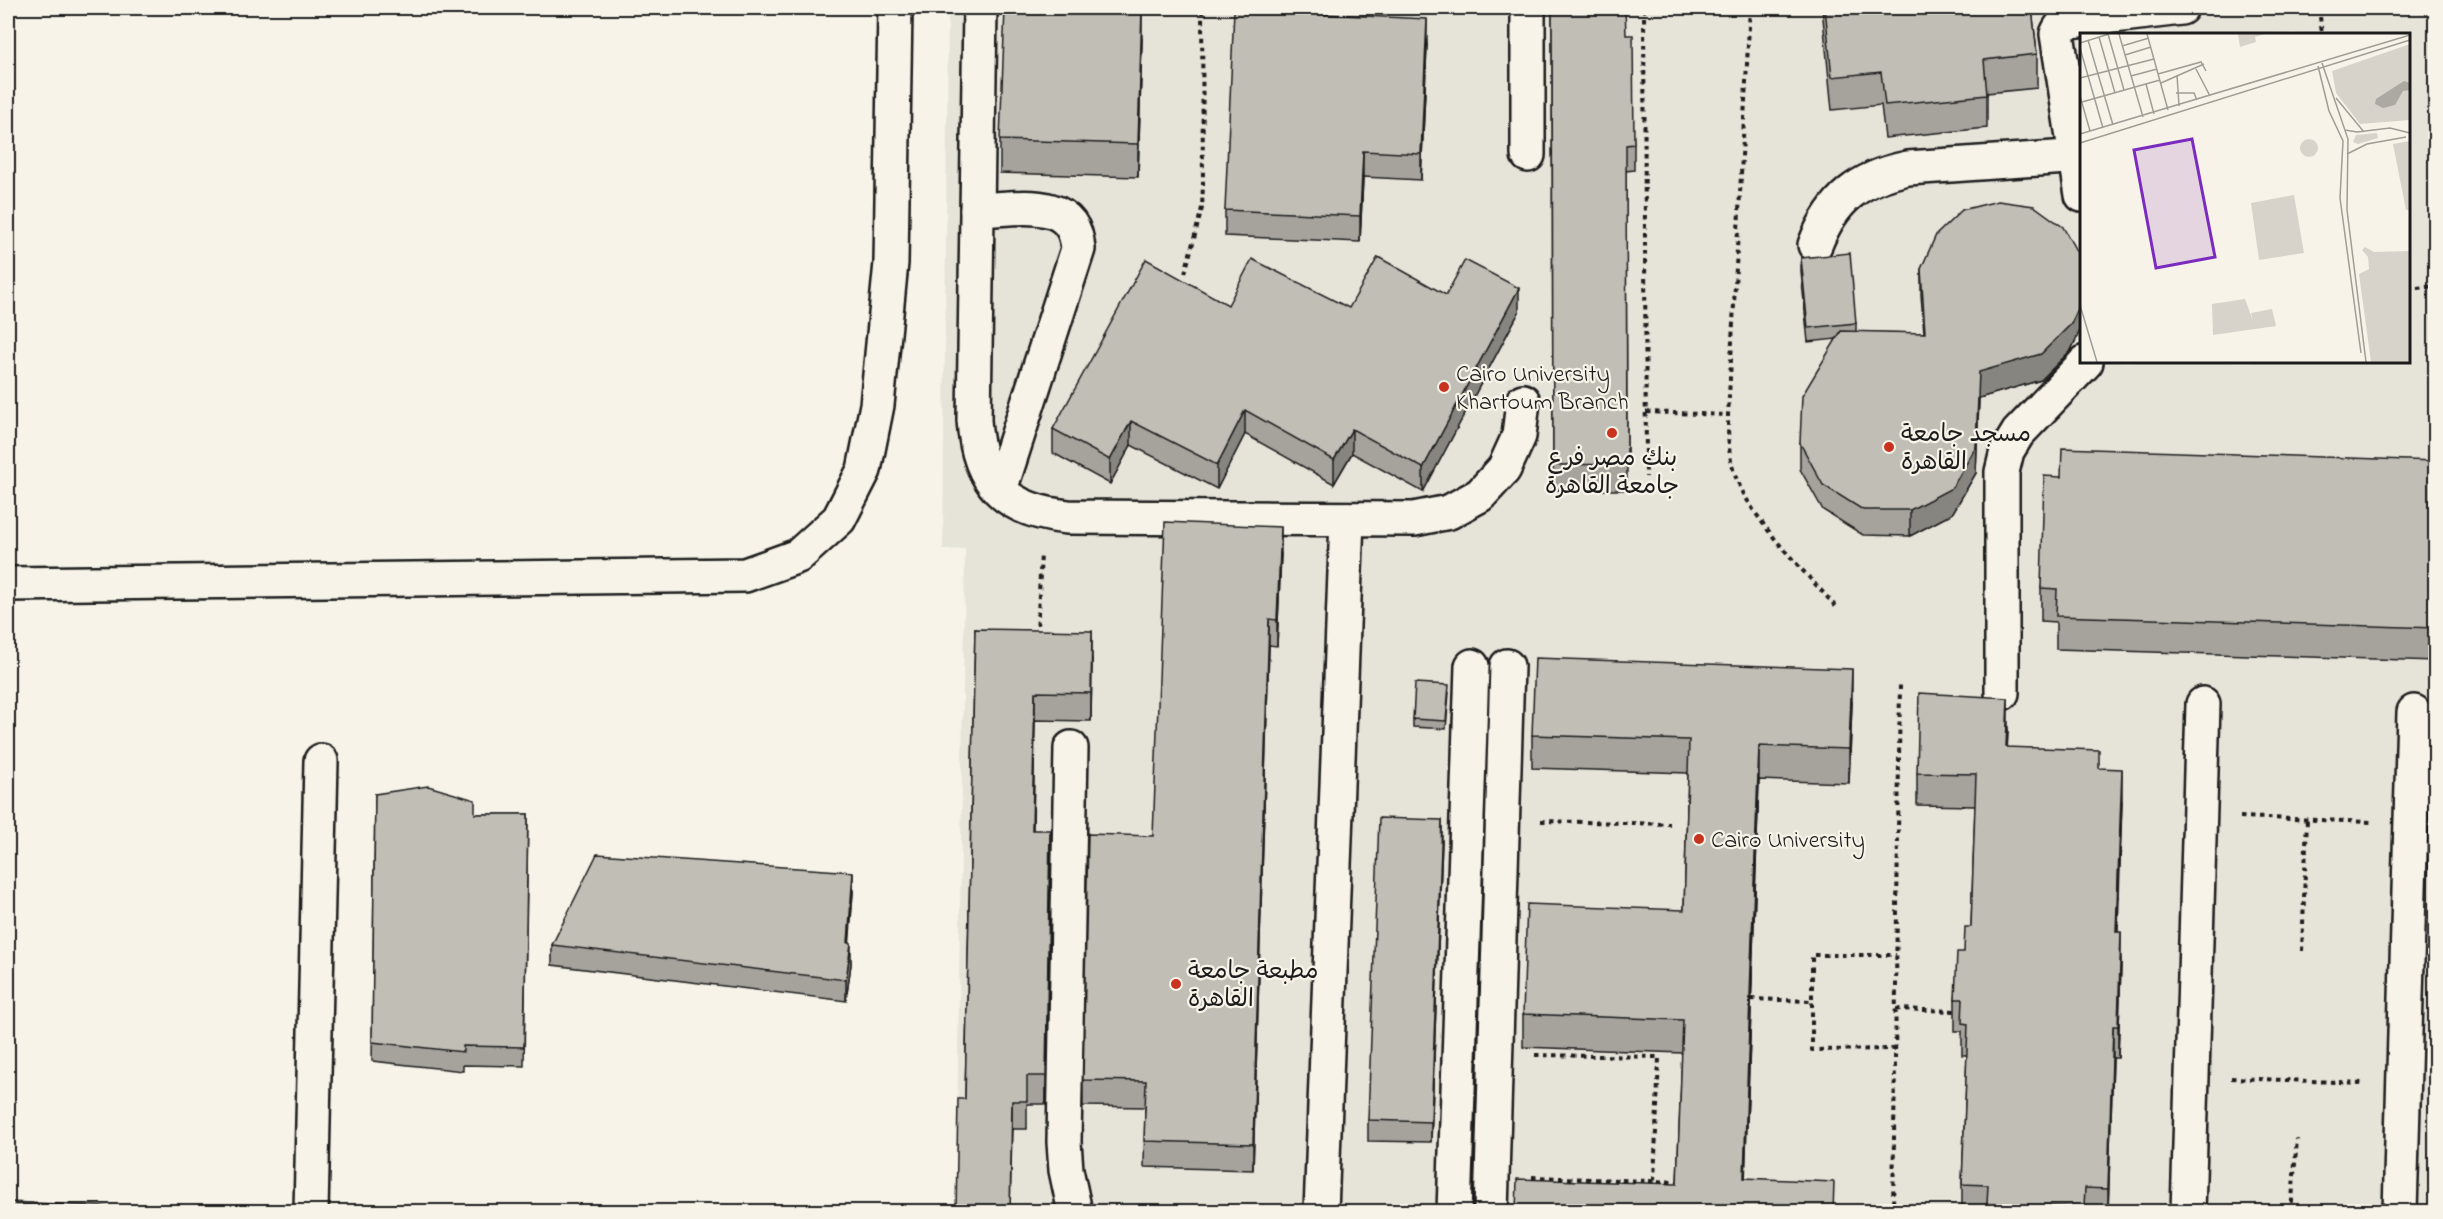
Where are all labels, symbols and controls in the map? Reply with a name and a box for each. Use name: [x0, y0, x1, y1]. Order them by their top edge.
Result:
inset map: [2080, 33, 2410, 363]
place label: Cairo University Khartoum Branch: [1456, 358, 1629, 421]
marker: Cairo University Khartoum Branch: [1437, 380, 1451, 394]
place label: مسجد جامعة القاهرة: [1901, 418, 2031, 481]
marker: بنك مصر فرع جامعة القاهرة: [1605, 426, 1619, 440]
marker: مسجد جامعة القاهرة: [1882, 440, 1896, 454]
place label: بنك مصر فرع جامعة القاهرة: [1545, 442, 1679, 505]
place label: Cairo University: [1711, 824, 1865, 860]
marker: Cairo University: [1692, 832, 1706, 846]
place label: مطبعة جامعة القاهرة: [1188, 955, 1319, 1018]
marker: مطبعة جامعة القاهرة: [1169, 977, 1183, 991]

